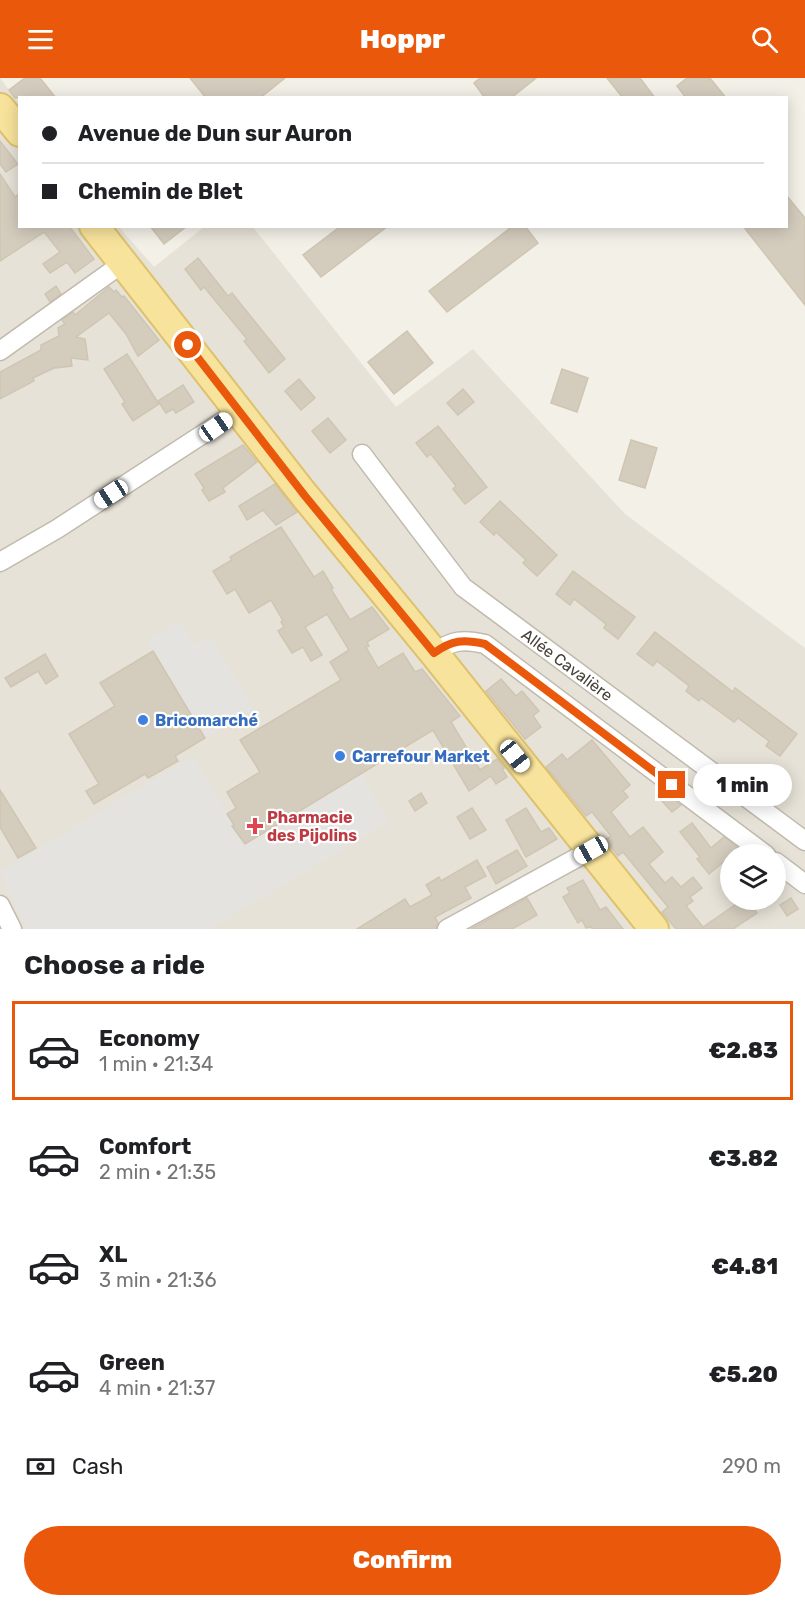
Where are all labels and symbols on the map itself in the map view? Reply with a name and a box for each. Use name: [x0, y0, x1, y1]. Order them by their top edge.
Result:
route start: [174, 331, 201, 358]
car: [196, 409, 236, 445]
car: [91, 477, 131, 511]
street label: Allée Cavalière: [518, 624, 617, 705]
place label: Bricomarché: [155, 711, 258, 730]
marker: Bricomarché: [136, 713, 150, 727]
car: [497, 736, 533, 776]
place label: Carrefour Market: [352, 747, 490, 766]
marker: Carrefour Market: [333, 749, 347, 763]
callout: 1 min: [693, 764, 792, 806]
route end: [658, 771, 685, 798]
place label: Pharmacie des Pijolins: [267, 808, 357, 845]
marker: Pharmacie des Pijolins: [248, 819, 262, 833]
car: [571, 833, 611, 867]

